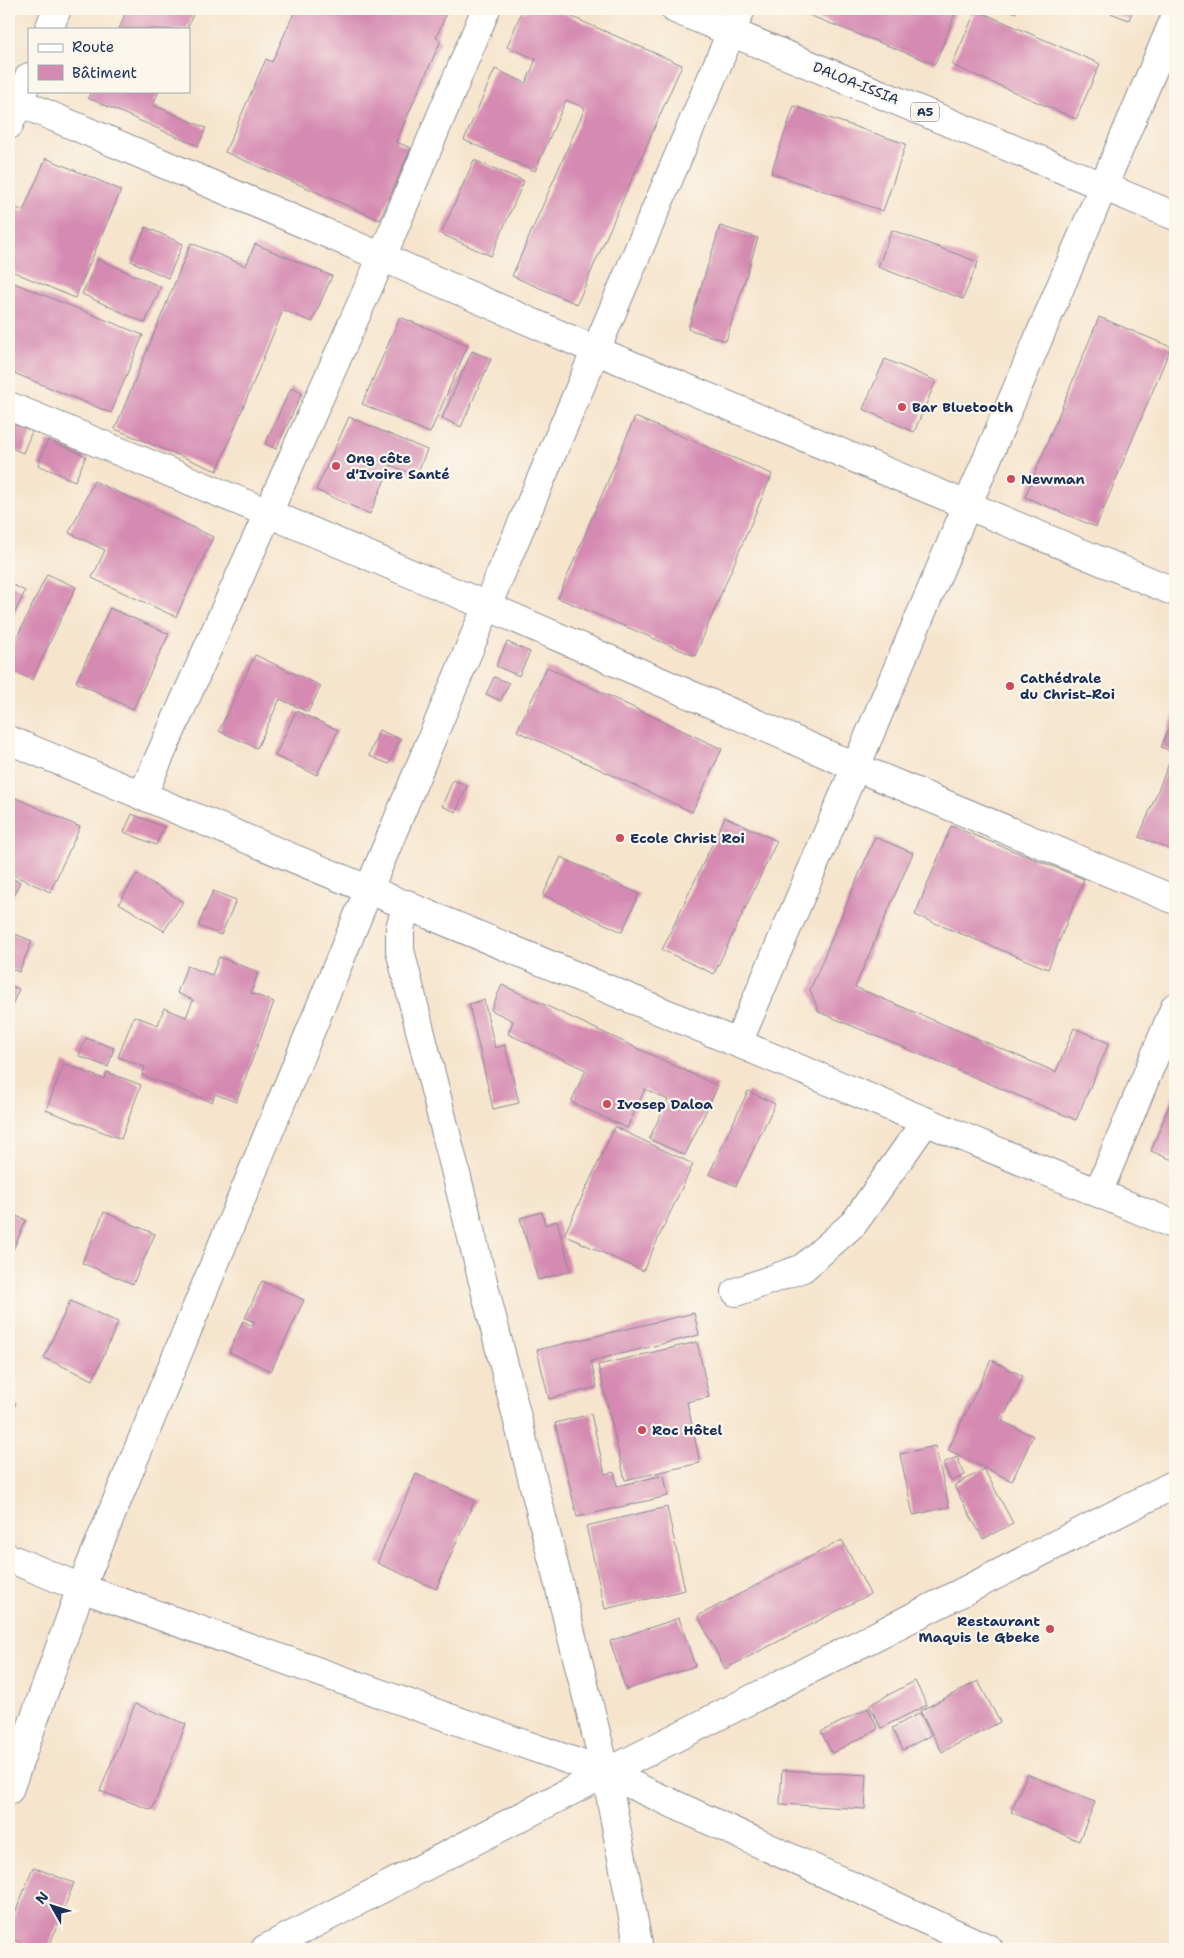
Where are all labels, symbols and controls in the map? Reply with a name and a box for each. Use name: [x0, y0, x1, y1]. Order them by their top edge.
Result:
legend: [28, 28, 190, 92]
text: Route: [72, 37, 114, 57]
street label: DALOA-ISSIA: [810, 58, 902, 108]
text: Bâtiment: [72, 63, 137, 83]
road number: A5: [911, 102, 939, 121]
place label: Bar Bluetooth: [912, 398, 1013, 416]
marker: Bar Bluetooth: [896, 401, 908, 413]
place label: Ong côte d'Ivoire Santé: [346, 449, 450, 483]
marker: Ong côte d'Ivoire Santé: [330, 460, 342, 472]
place label: Newman: [1021, 470, 1085, 488]
marker: Newman: [1005, 473, 1017, 485]
place label: Cathédrale du Christ-Roi: [1020, 669, 1115, 703]
marker: Cathédrale du Christ-Roi: [1004, 680, 1016, 692]
place label: Ecole Christ Roi: [630, 829, 745, 847]
marker: Ecole Christ Roi: [614, 832, 626, 844]
place label: Ivosep Daloa: [617, 1095, 713, 1113]
marker: Ivosep Daloa: [601, 1098, 613, 1110]
place label: Roc Hôtel: [652, 1421, 723, 1439]
marker: Roc Hôtel: [636, 1424, 648, 1436]
place label: Restaurant Maquis le Gbeke: [918, 1612, 1040, 1646]
marker: Restaurant Maquis le Gbeke: [1044, 1623, 1056, 1635]
north arrow: [28, 1880, 78, 1930]
text: N: [31, 1888, 52, 1908]

